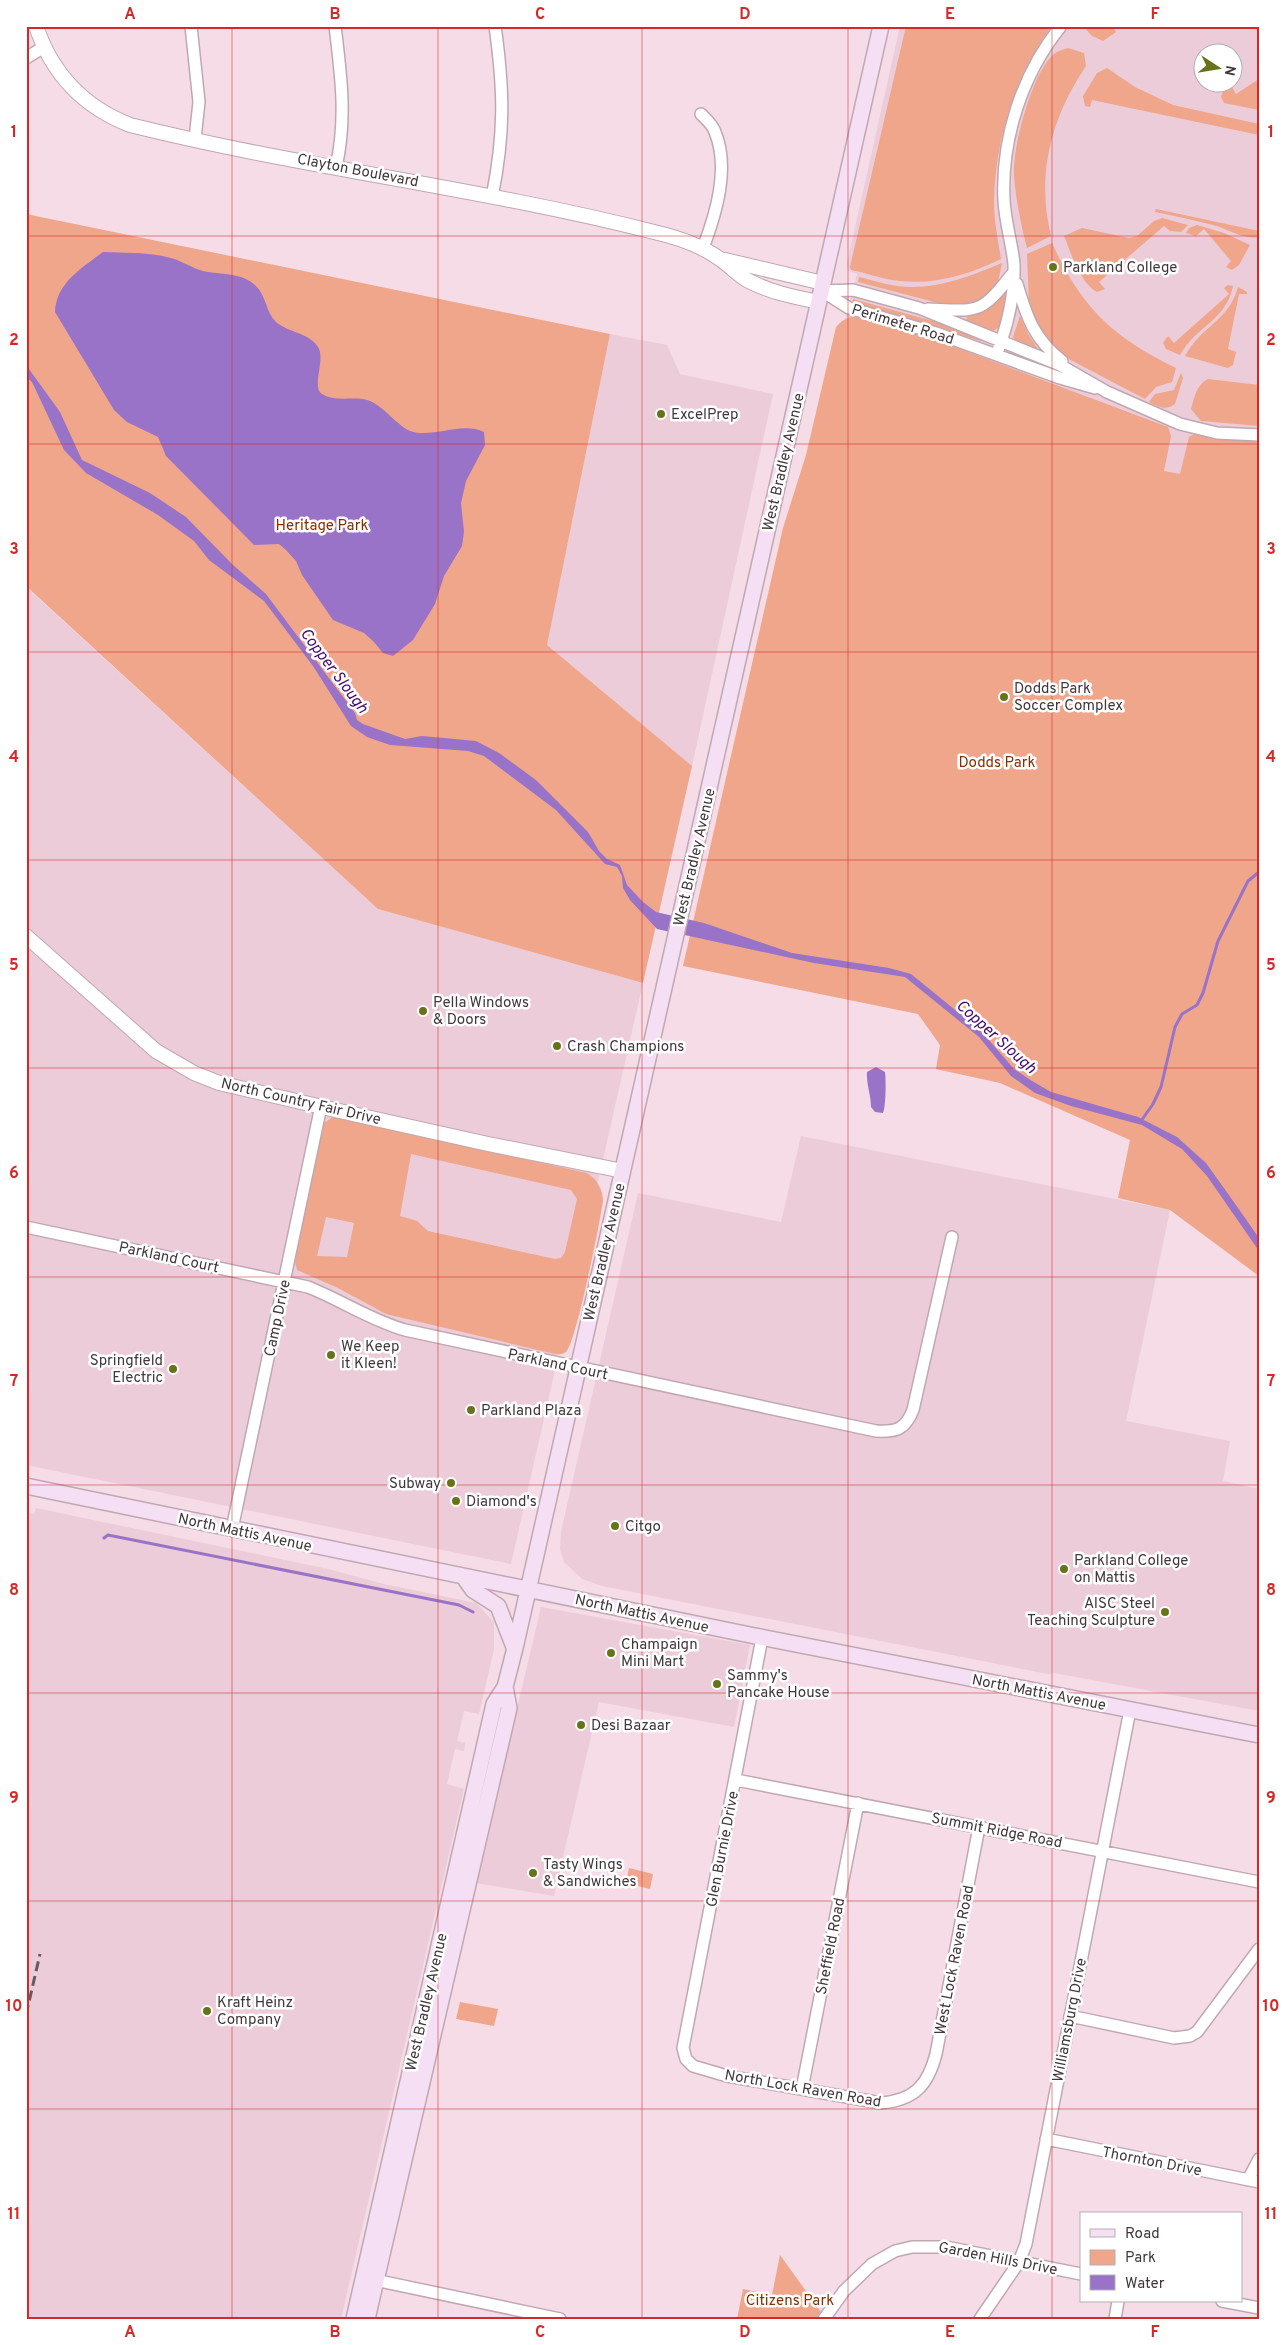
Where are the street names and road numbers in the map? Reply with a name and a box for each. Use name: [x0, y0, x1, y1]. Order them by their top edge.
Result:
street label: Clayton Boulevard: [295, 150, 420, 193]
street label: Perimeter Road: [849, 301, 956, 350]
street label: West Bradley Avenue: [759, 392, 810, 533]
street label: West Bradley Avenue: [670, 787, 721, 928]
street label: North Country Fair Drive: [219, 1075, 383, 1130]
street label: West Bradley Avenue: [580, 1182, 631, 1323]
street label: Parkland Court: [117, 1239, 221, 1278]
street label: Camp Drive: [261, 1278, 296, 1359]
street label: Parkland Court: [506, 1346, 610, 1385]
street label: North Mattis Avenue: [176, 1510, 313, 1557]
street label: North Mattis Avenue: [573, 1591, 710, 1638]
street label: North Mattis Avenue: [970, 1671, 1107, 1716]
street label: Glen Burnie Drive: [703, 1790, 744, 1909]
street label: Summit Ridge Road: [930, 1809, 1064, 1853]
street label: West Lock Raven Road: [932, 1884, 979, 2037]
street label: Sheffield Road: [813, 1896, 850, 1996]
street label: West Bradley Avenue: [402, 1932, 453, 2073]
street label: Williamsburg Drive: [1049, 1957, 1092, 2084]
street label: North Lock Raven Road: [723, 2066, 882, 2113]
street label: Thornton Drive: [1100, 2144, 1203, 2181]
street label: Garden Hills Drive: [937, 2239, 1059, 2280]

